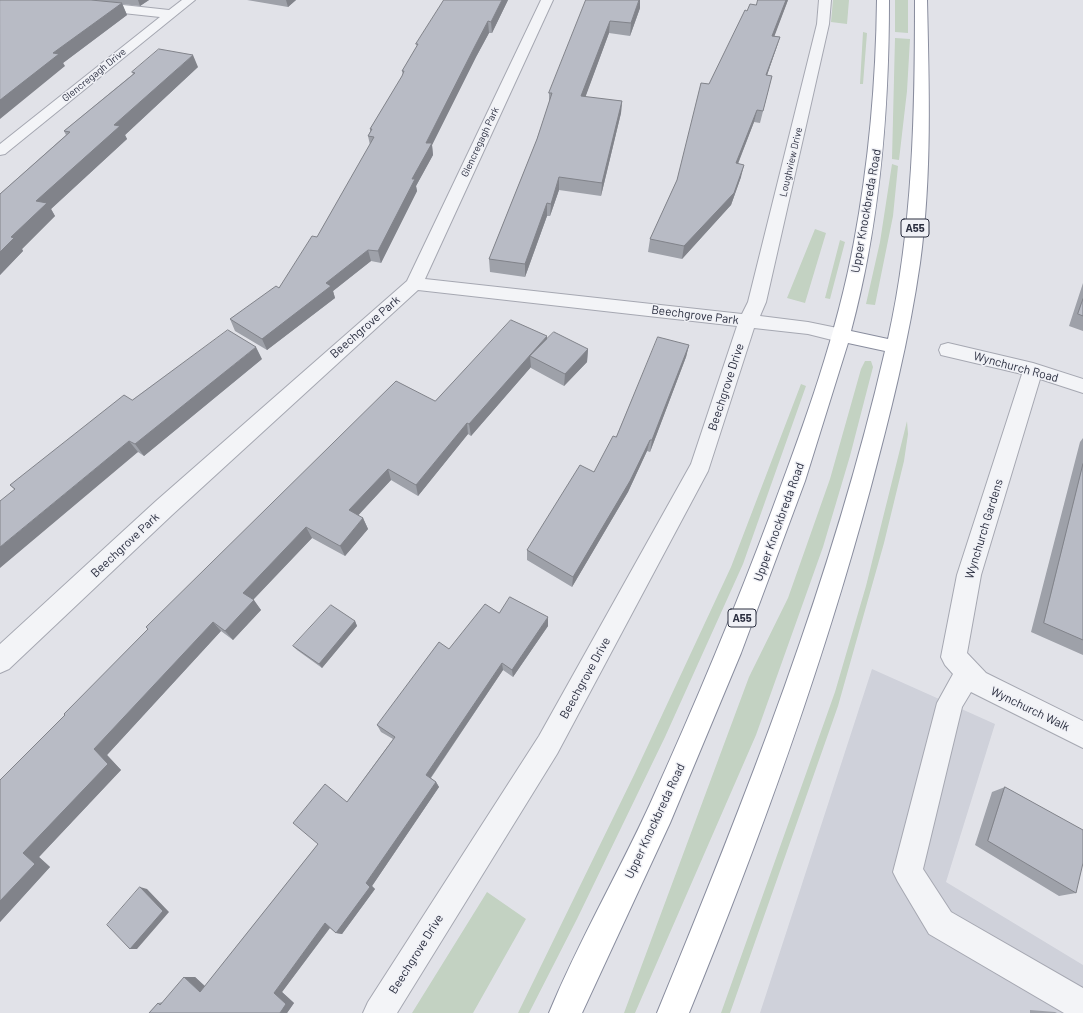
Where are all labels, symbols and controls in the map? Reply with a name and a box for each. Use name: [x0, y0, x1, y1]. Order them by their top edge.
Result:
street label: Glencregagh Drive: [60, 46, 128, 104]
street label: Glencregagh Park: [458, 105, 502, 179]
street label: Loughview Drive: [777, 126, 805, 198]
street label: Upper Knockbreda Road: [848, 148, 884, 274]
road number: A55: [901, 219, 929, 237]
street label: Beechgrove Park: [327, 293, 403, 361]
street label: Beechgrove Park: [650, 302, 740, 328]
street label: Beechgrove Drive: [705, 341, 747, 433]
street label: Wynchurch Road: [972, 349, 1060, 385]
street label: Upper Knockbreda Road: [751, 461, 807, 583]
street label: Wynchurch Gardens: [962, 477, 1006, 581]
street label: Beechgrove Park: [88, 510, 162, 580]
road number: A55: [728, 609, 756, 627]
street label: Beechgrove Drive: [557, 635, 613, 721]
street label: Wynchurch Walk: [988, 684, 1072, 734]
street label: Upper Knockbreda Road: [622, 761, 688, 881]
street label: Beechgrove Drive: [386, 912, 446, 996]

